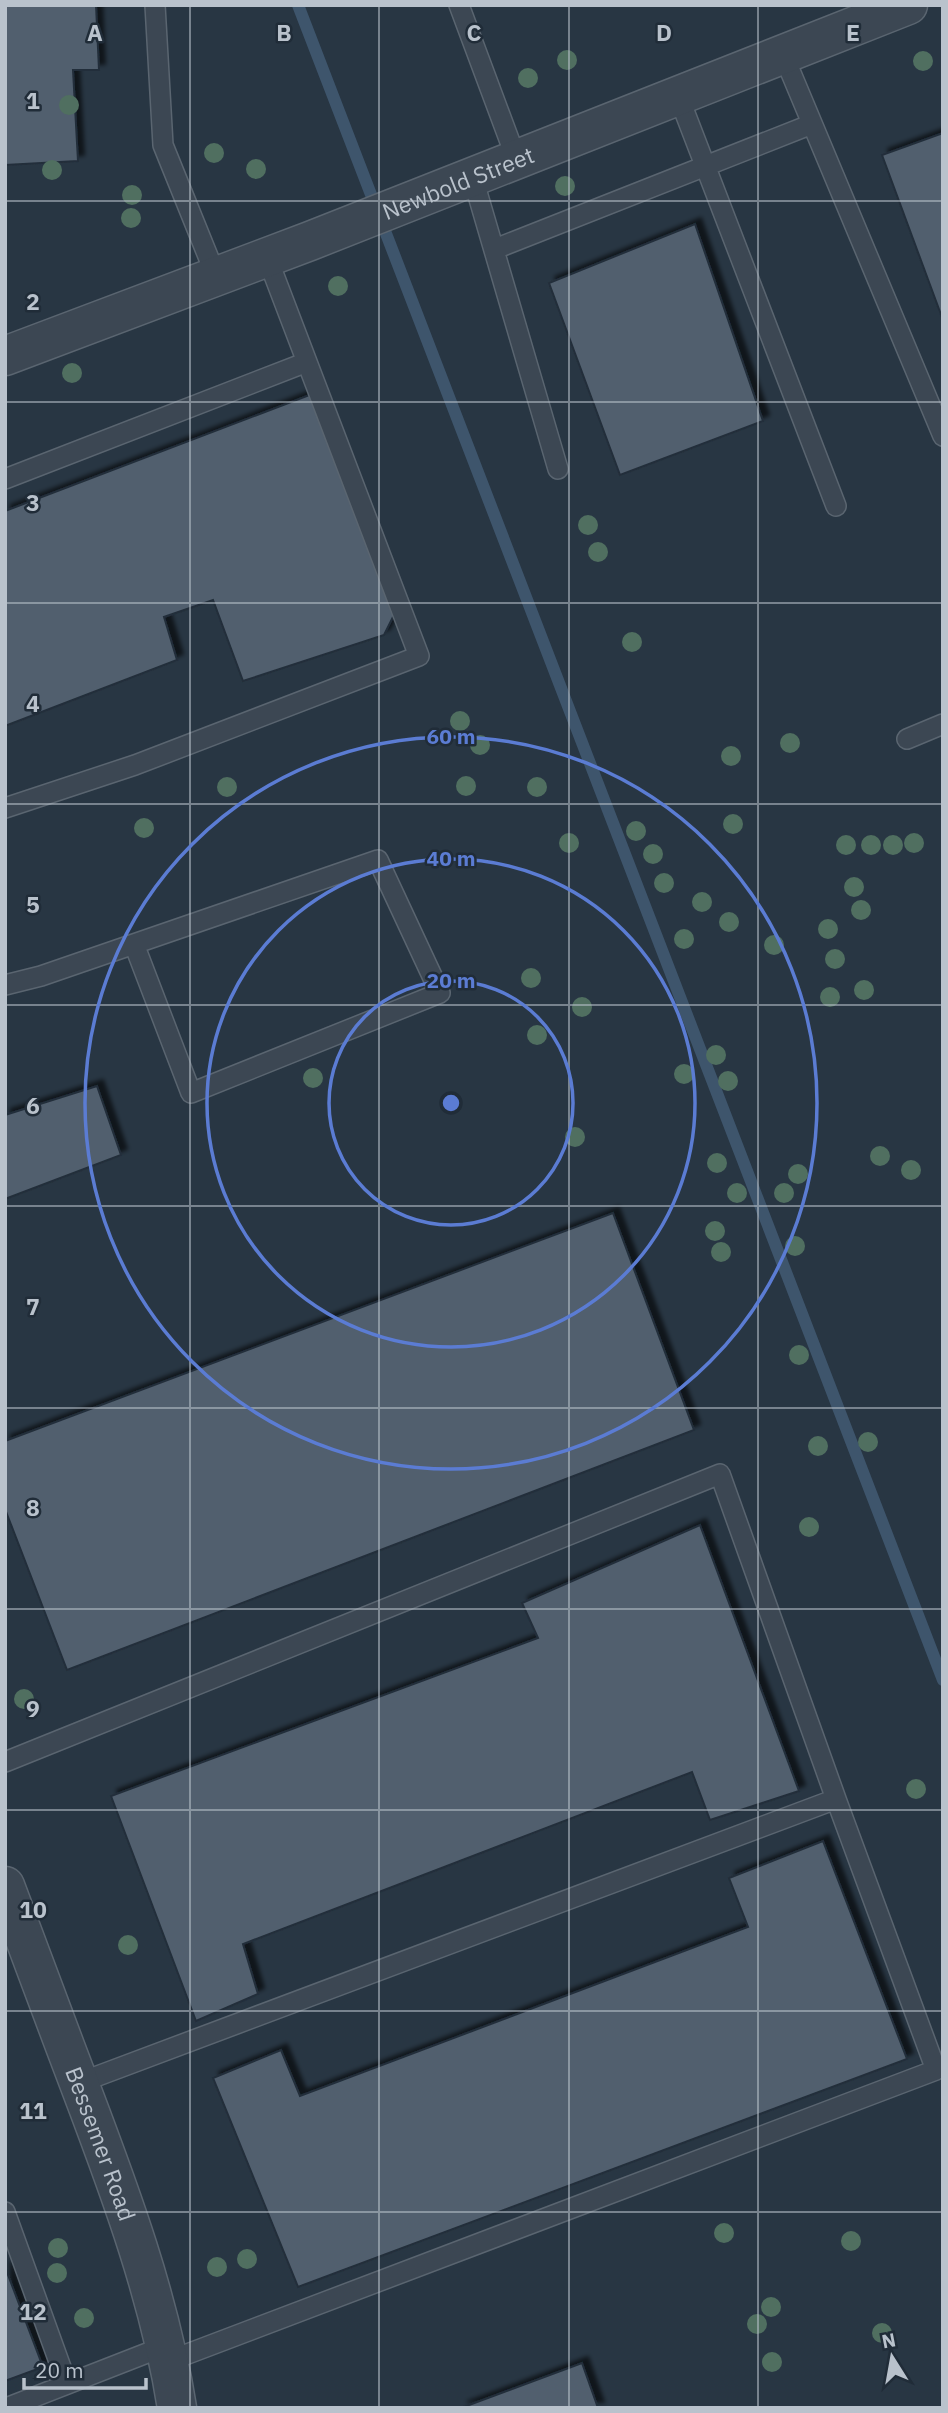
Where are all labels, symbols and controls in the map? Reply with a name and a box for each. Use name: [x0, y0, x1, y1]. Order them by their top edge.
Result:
text: A: [87, 17, 103, 47]
text: B: [276, 17, 292, 47]
text: C: [467, 17, 482, 47]
text: D: [656, 17, 672, 47]
text: E: [846, 17, 860, 47]
text: 1: [26, 85, 40, 115]
street label: Newbold Street: [378, 139, 538, 226]
text: 2: [26, 286, 40, 316]
text: 3: [26, 487, 40, 517]
text: 4: [26, 688, 40, 718]
text: 60 m: [427, 722, 475, 750]
text: 40 m: [427, 844, 475, 872]
text: 5: [26, 889, 40, 919]
text: 20 m: [427, 966, 475, 994]
text: 6: [26, 1090, 40, 1120]
centre of rings: [439, 1091, 463, 1115]
text: 7: [26, 1291, 40, 1321]
text: 8: [26, 1492, 40, 1522]
text: 9: [26, 1693, 40, 1723]
text: 10: [19, 1894, 47, 1924]
street label: Bessemer Road: [59, 2062, 143, 2225]
text: 11: [19, 2095, 47, 2125]
text: 12: [19, 2296, 47, 2326]
north arrow: [857, 2322, 927, 2392]
text: N: [880, 2327, 898, 2353]
scale bar: [24, 2346, 147, 2390]
text: 20 m: [35, 2356, 84, 2384]

